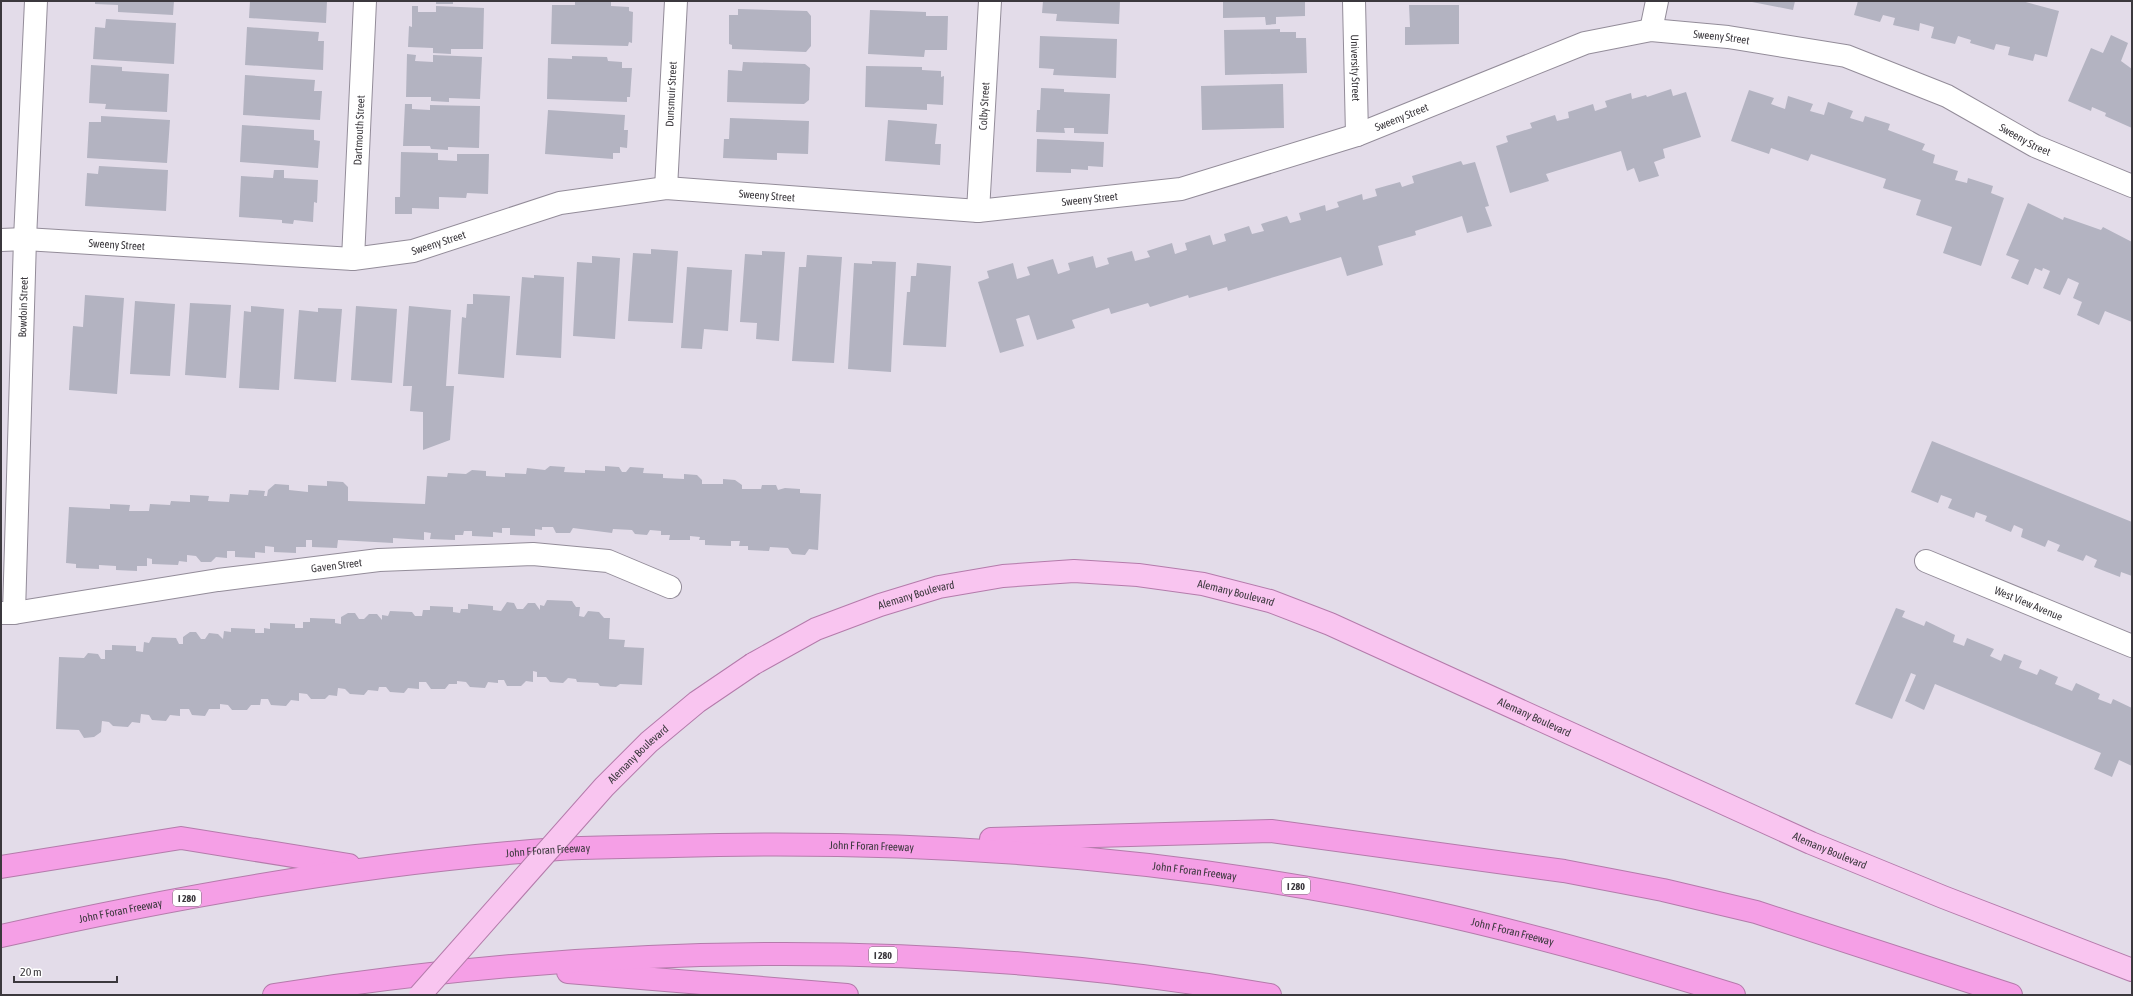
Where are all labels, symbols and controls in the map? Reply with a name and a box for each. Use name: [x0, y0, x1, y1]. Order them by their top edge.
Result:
street label: Sweeny Street: [1693, 28, 1750, 46]
street label: University Street: [1349, 34, 1362, 102]
street label: Dunsmuir Street: [663, 61, 679, 127]
street label: Colby Street: [977, 82, 991, 131]
street label: Dartmouth Street: [351, 95, 367, 165]
street label: Sweeny Street: [1373, 101, 1430, 133]
street label: Sweeny Street: [1997, 121, 2053, 158]
street label: Sweeny Street: [738, 187, 795, 203]
street label: Sweeny Street: [1061, 190, 1118, 208]
street label: Sweeny Street: [410, 228, 467, 257]
street label: Sweeny Street: [88, 237, 145, 252]
street label: Bowdoin Street: [16, 277, 30, 338]
street label: Gaven Street: [310, 556, 363, 574]
street label: Alemany Boulevard: [1197, 577, 1276, 608]
street label: Alemany Boulevard: [876, 578, 955, 611]
street label: West View Avenue: [1993, 584, 2064, 623]
street label: Alemany Boulevard: [1496, 695, 1573, 739]
street label: Alemany Boulevard: [605, 723, 671, 786]
street label: Alemany Boulevard: [1791, 829, 1869, 871]
street label: John F Foran Freeway: [829, 839, 915, 853]
street label: John F Foran Freeway: [505, 842, 591, 859]
street label: John F Foran Freeway: [1152, 860, 1238, 883]
road number: I 280: [1282, 878, 1310, 894]
road number: I 280: [173, 890, 201, 906]
street label: John F Foran Freeway: [78, 897, 163, 925]
street label: John F Foran Freeway: [1470, 915, 1556, 948]
road number: I 280: [869, 947, 897, 963]
scale bar: [14, 958, 117, 984]
text: 20 m: [20, 965, 42, 979]

